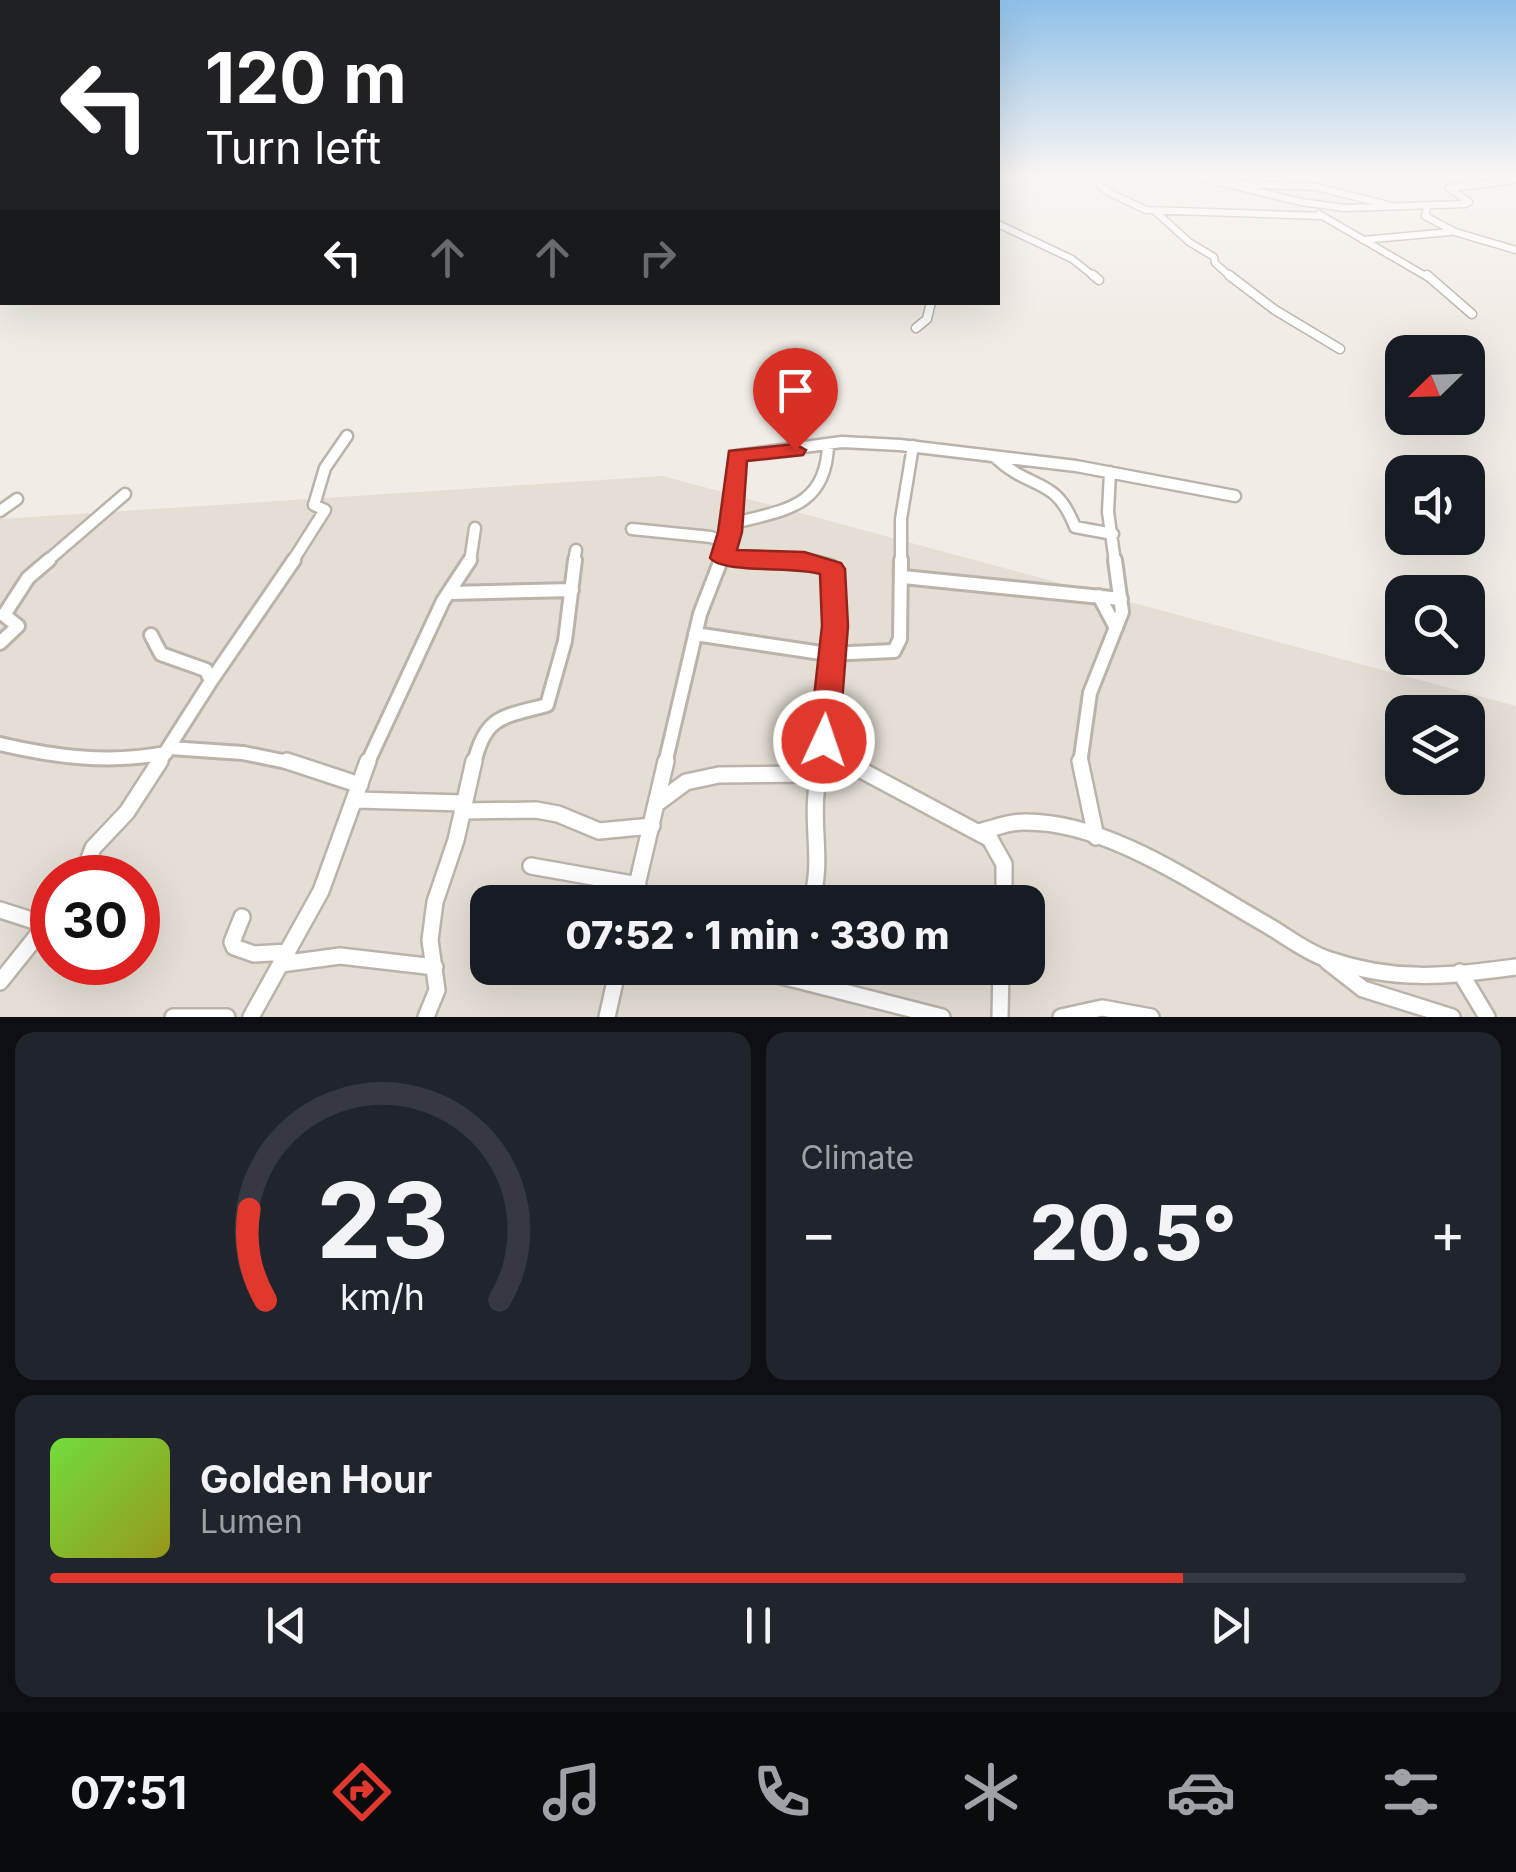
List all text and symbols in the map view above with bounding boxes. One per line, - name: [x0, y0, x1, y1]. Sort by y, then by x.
- text: 120 m: [205, 35, 407, 120]
- icon: left: [40, 40, 170, 170]
- text: Turn left: [205, 120, 381, 175]
- icon: left: [315, 230, 370, 285]
- icon: ahead: [420, 230, 475, 285]
- icon: ahead: [525, 230, 580, 285]
- icon: right: [630, 230, 685, 285]
- north arrow: [1385, 335, 1485, 435]
- map controls: [1385, 335, 1485, 795]
- pin: [753, 348, 838, 451]
- icon: arrive: [768, 363, 823, 418]
- button: sound: [1385, 455, 1485, 555]
- button: search: [1385, 575, 1485, 675]
- position arrow: [772, 689, 876, 793]
- button: layers: [1385, 695, 1485, 795]
- speed limit sign: 30: [30, 855, 160, 985]
- text: 07:52 · 1 min · 330 m: [565, 912, 950, 958]
- text: Climate: [801, 1138, 914, 1177]
- text: 23: [316, 1157, 449, 1283]
- text: 20.5°: [1030, 1187, 1237, 1278]
- text: −: [801, 1200, 837, 1266]
- text: +: [1430, 1200, 1466, 1266]
- text: km/h: [340, 1275, 425, 1319]
- text: Golden Hour: [200, 1456, 432, 1502]
- text: Lumen: [200, 1502, 303, 1541]
- icon: previous: [259, 1598, 314, 1653]
- icon: pause: [731, 1598, 786, 1653]
- icon: next: [1203, 1598, 1258, 1653]
- icon: directions: [327, 1757, 397, 1827]
- icon: music: [537, 1757, 607, 1827]
- icon: phone: [747, 1757, 817, 1827]
- icon: climate: [956, 1757, 1026, 1827]
- icon: car: [1166, 1757, 1236, 1827]
- icon: filters: [1376, 1757, 1446, 1827]
- text: 07:51: [70, 1765, 187, 1820]

